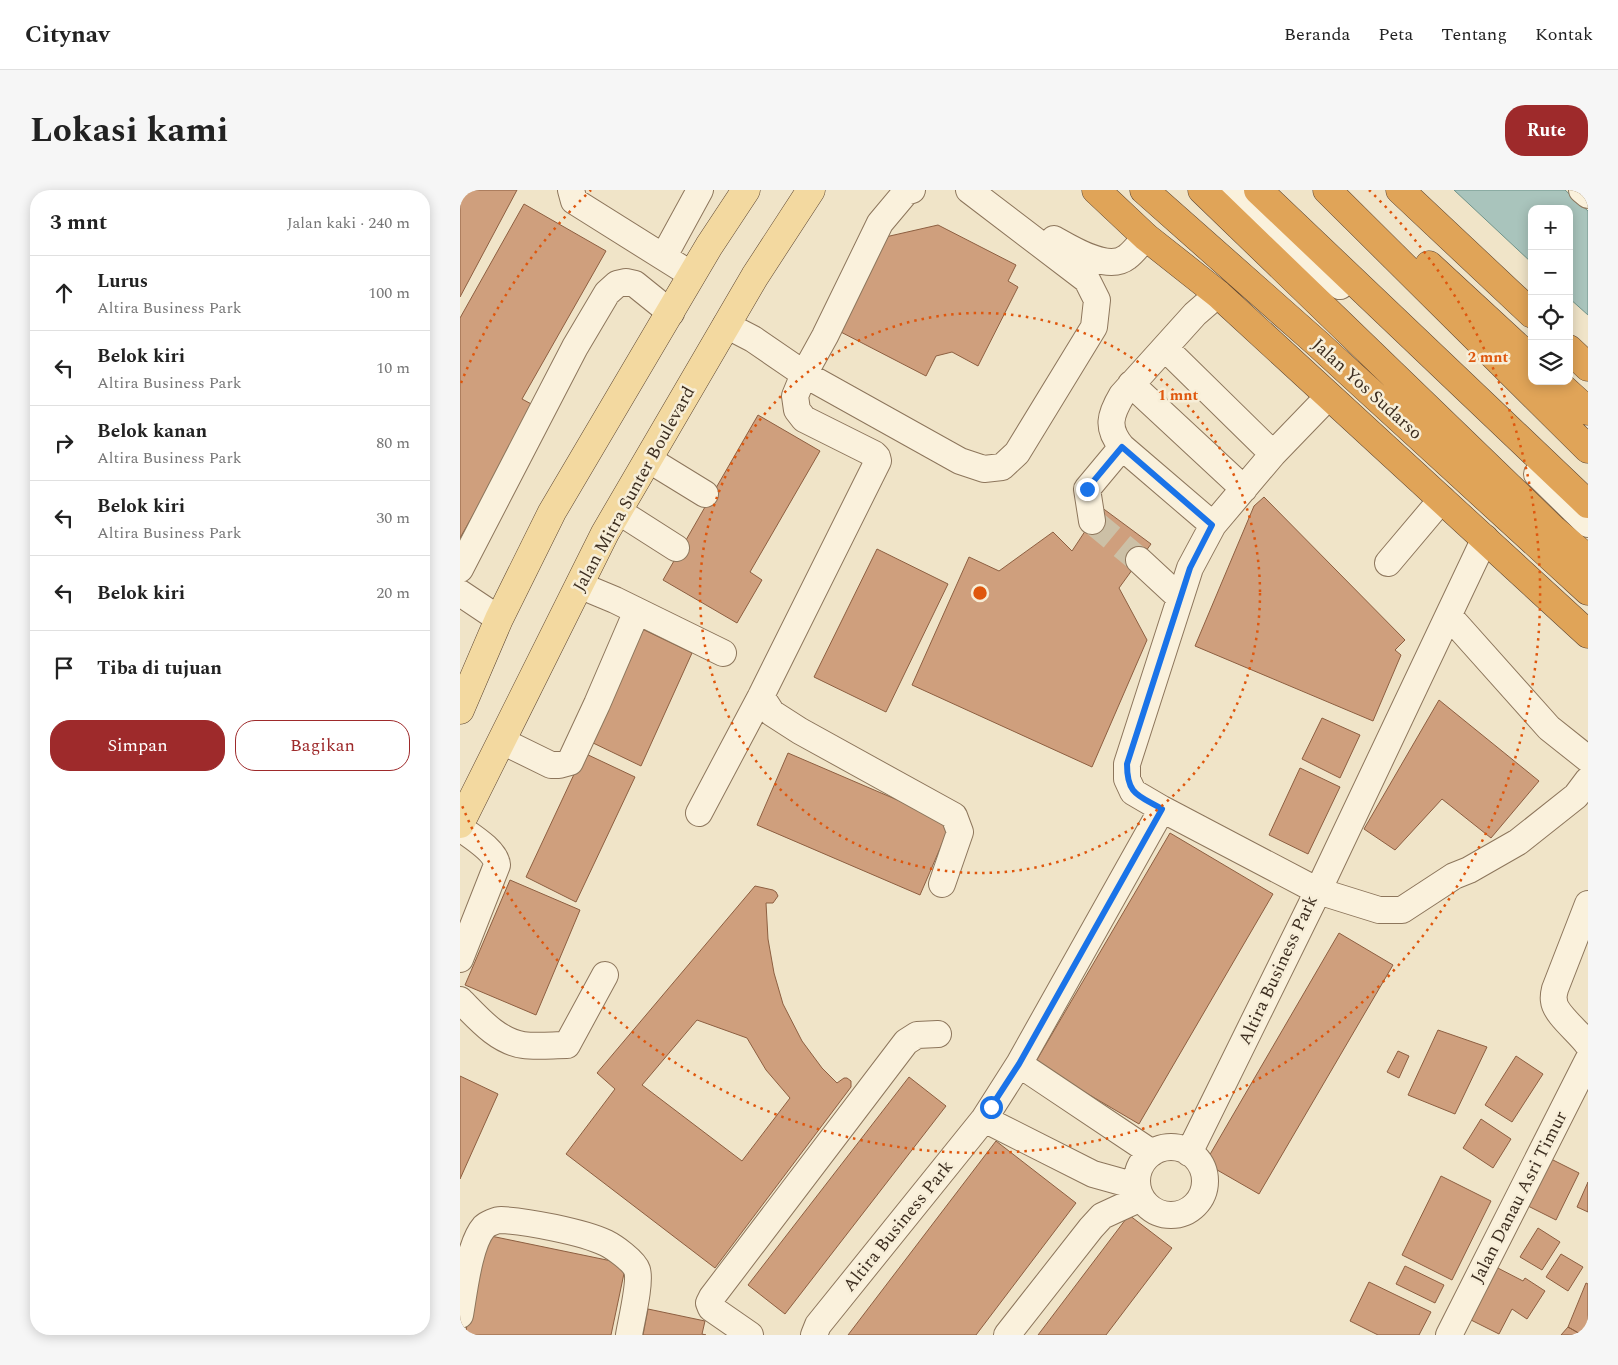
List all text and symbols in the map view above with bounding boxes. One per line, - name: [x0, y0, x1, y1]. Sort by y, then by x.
- text: Citynav: [25, 17, 110, 53]
- text: Beranda: [1284, 21, 1350, 48]
- text: Peta: [1378, 21, 1413, 48]
- text: Tentang: [1441, 21, 1507, 48]
- text: Kontak: [1535, 21, 1593, 48]
- text: Lokasi kami: [30, 104, 229, 157]
- button: Rute: [1505, 105, 1588, 156]
- map controls: [1528, 205, 1573, 385]
- button: +: [1528, 205, 1573, 250]
- text: 3 mnt: [50, 207, 107, 239]
- text: Jalan kaki · 240 m: [287, 211, 410, 235]
- button: −: [1528, 250, 1573, 295]
- text: Lurus: [97, 267, 148, 296]
- icon: ahead: [50, 279, 78, 307]
- text: 100 m: [368, 281, 410, 305]
- button: locate: [1528, 295, 1573, 340]
- text: Altira Business Park: [97, 296, 242, 320]
- street label: Jalan Yos Sudarso: [1306, 332, 1428, 446]
- button: layers: [1528, 340, 1573, 385]
- text: Belok kiri: [97, 342, 185, 371]
- text: 2 mnt: [1468, 346, 1509, 369]
- icon: left: [50, 354, 78, 382]
- text: 10 m: [376, 356, 410, 380]
- text: Altira Business Park: [97, 371, 242, 395]
- street label: Jalan Mitra Sunter Boulevard: [566, 381, 702, 597]
- text: 1 mnt: [1158, 384, 1199, 407]
- text: Belok kanan: [97, 417, 207, 446]
- icon: right: [50, 429, 78, 457]
- text: 80 m: [376, 431, 410, 455]
- text: Altira Business Park: [97, 446, 242, 470]
- route end: [1076, 478, 1099, 501]
- text: Belok kiri: [97, 492, 185, 521]
- icon: left: [50, 504, 78, 532]
- text: 30 m: [376, 506, 410, 530]
- text: Altira Business Park: [97, 521, 242, 545]
- icon: left: [50, 579, 78, 607]
- text: Belok kiri: [97, 579, 185, 608]
- text: 20 m: [376, 581, 410, 605]
- centre of rings: [971, 584, 989, 602]
- icon: arrive: [50, 654, 78, 682]
- text: Tiba di tujuan: [97, 654, 222, 683]
- button: Simpan: [50, 720, 225, 771]
- button: Bagikan: [235, 720, 410, 771]
- street label: Altira Business Park: [1231, 891, 1325, 1049]
- route start: [980, 1096, 1003, 1119]
- street label: Jalan Danau Asri Timur: [1464, 1106, 1574, 1288]
- street label: Altira Business Park: [836, 1154, 960, 1298]

